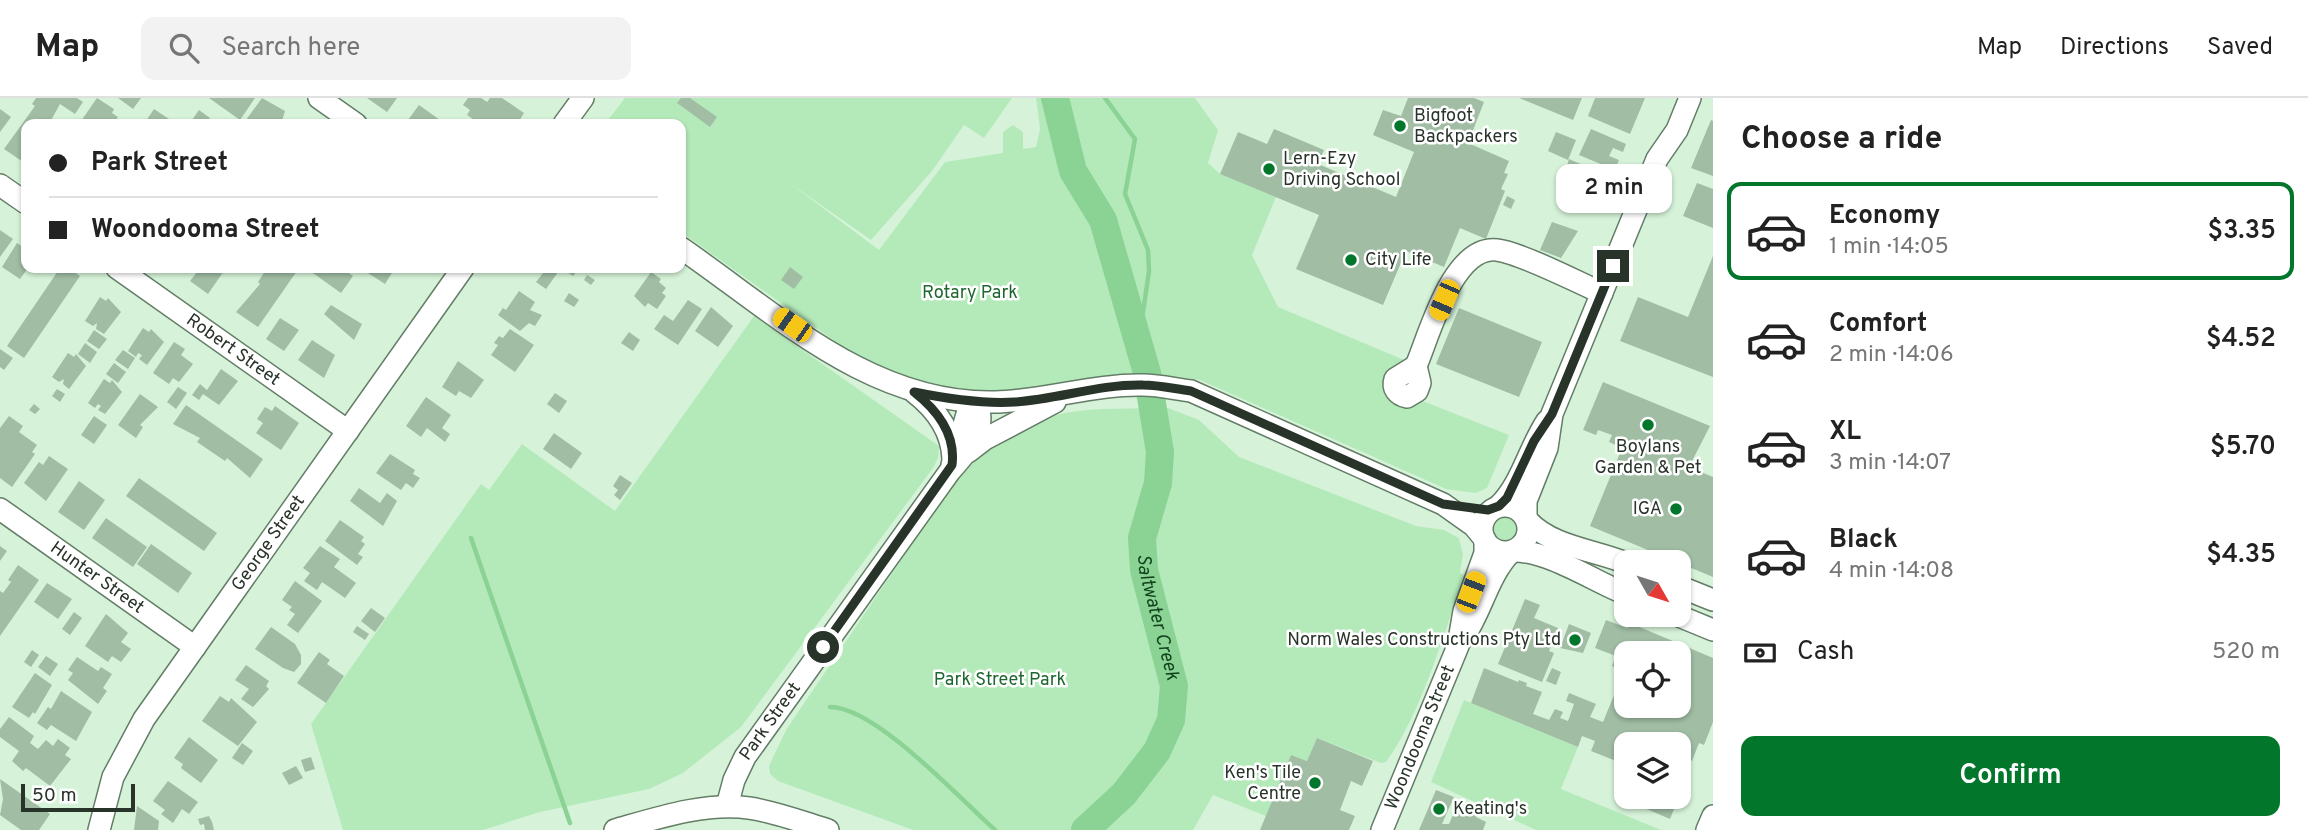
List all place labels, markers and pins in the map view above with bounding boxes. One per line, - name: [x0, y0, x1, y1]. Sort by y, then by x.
- place label: Bigfoot Backpackers: [1414, 105, 1518, 149]
- marker: Bigfoot Backpackers: [1392, 118, 1408, 134]
- place label: Lern-Ezy Driving School: [1283, 148, 1400, 192]
- marker: Lern-Ezy Driving School: [1261, 161, 1277, 177]
- place label: City Life: [1365, 249, 1431, 272]
- marker: City Life: [1343, 252, 1359, 268]
- marker: Boylans Garden & Pet: [1640, 417, 1656, 433]
- place label: Boylans Garden & Pet: [1594, 436, 1702, 480]
- place label: IGA: [1633, 498, 1662, 521]
- marker: IGA: [1668, 501, 1684, 517]
- place label: Norm Wales Constructions Pty Ltd: [1287, 629, 1561, 652]
- marker: Norm Wales Constructions Pty Ltd: [1567, 632, 1583, 648]
- place label: Ken's Tile Centre: [1224, 762, 1301, 806]
- marker: Ken's Tile Centre: [1307, 775, 1323, 791]
- place label: Keating's: [1453, 798, 1527, 821]
- marker: Keating's: [1431, 801, 1447, 817]

